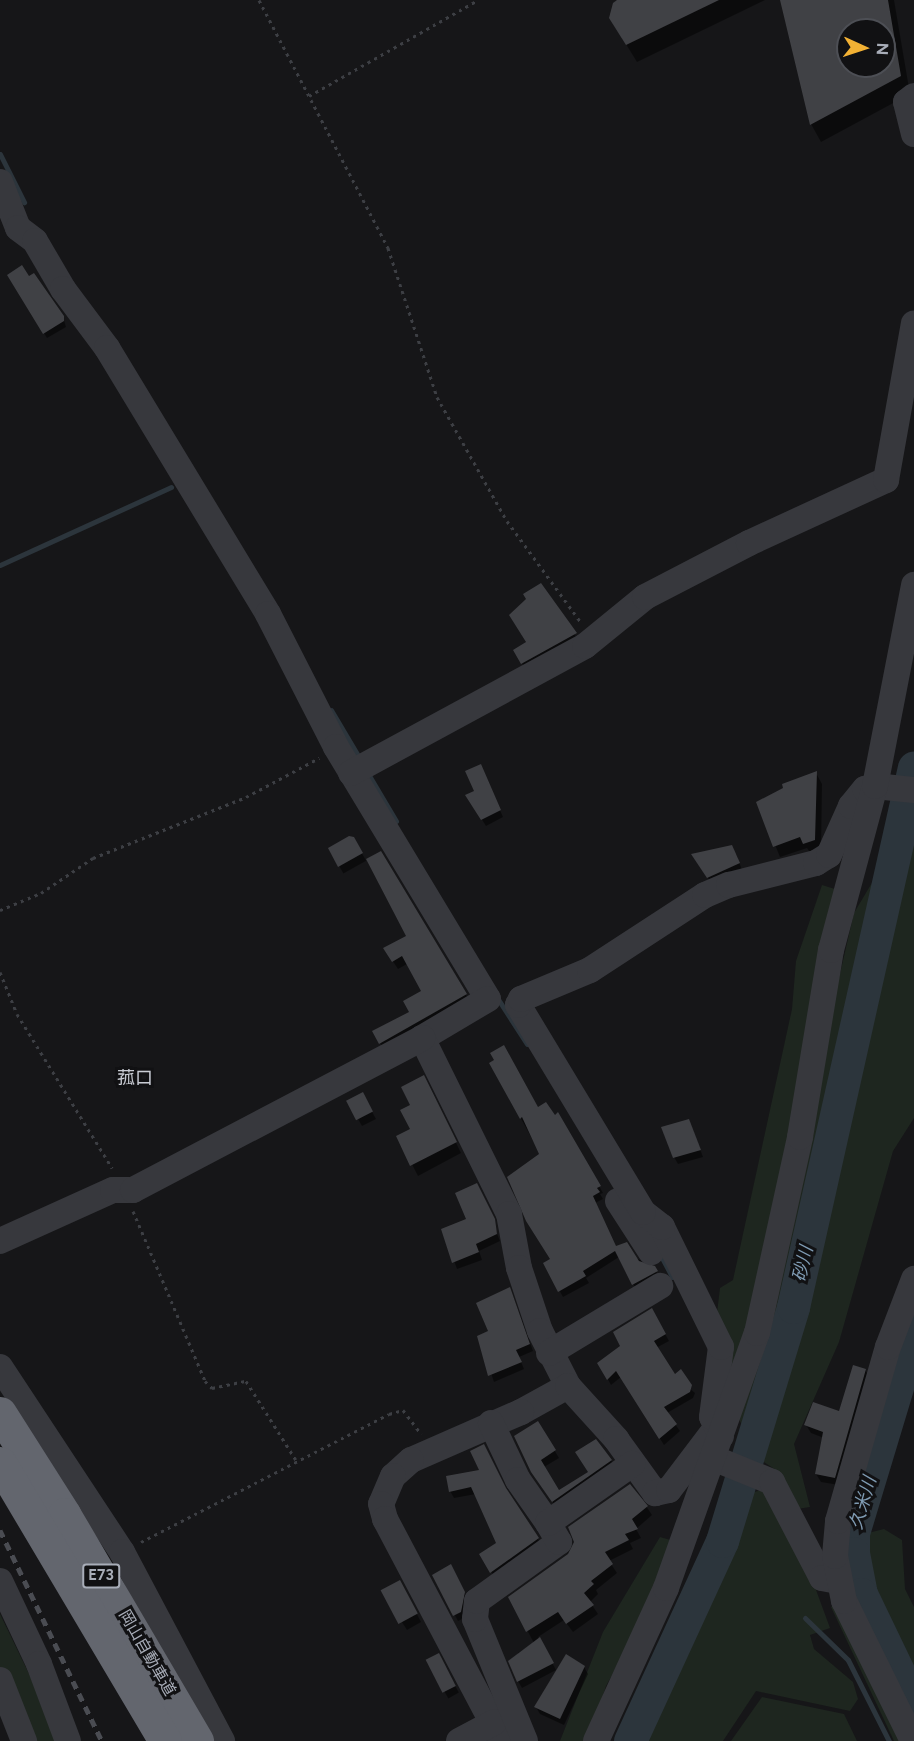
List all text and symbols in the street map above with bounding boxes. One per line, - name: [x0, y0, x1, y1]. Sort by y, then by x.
- north arrow: [836, 18, 896, 78]
- text: N: [873, 42, 892, 56]
- district label: 菰口: [117, 1067, 153, 1089]
- water label: 砂川: [788, 1244, 818, 1284]
- water label: 久米川: [845, 1474, 881, 1532]
- road number: E73: [82, 1564, 120, 1588]
- street label: 岡山自動車道: [115, 1607, 179, 1699]

